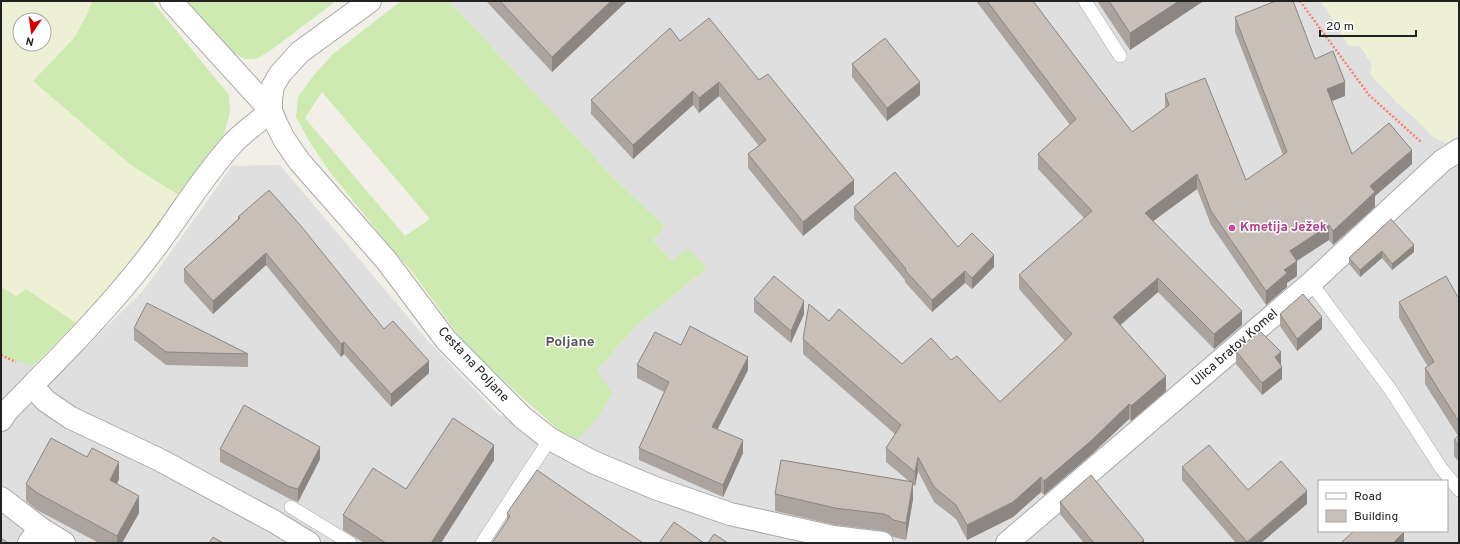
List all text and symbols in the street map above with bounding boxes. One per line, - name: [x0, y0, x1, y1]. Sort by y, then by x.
- north arrow: [12, 12, 52, 52]
- scale bar: [1320, 12, 1416, 38]
- text: 20 m: [1326, 19, 1354, 35]
- text: N: [25, 33, 35, 48]
- place label: Kmetija Ježek: [1240, 220, 1327, 236]
- marker: Kmetija Ježek: [1227, 223, 1237, 233]
- street label: Ulica bratov Komel: [1188, 306, 1282, 390]
- street label: Cesta na Poljane: [434, 324, 512, 406]
- district label: Poljane: [545, 334, 595, 351]
- legend: [1318, 480, 1448, 532]
- text: Road: [1354, 489, 1382, 505]
- text: Building: [1354, 509, 1398, 525]

